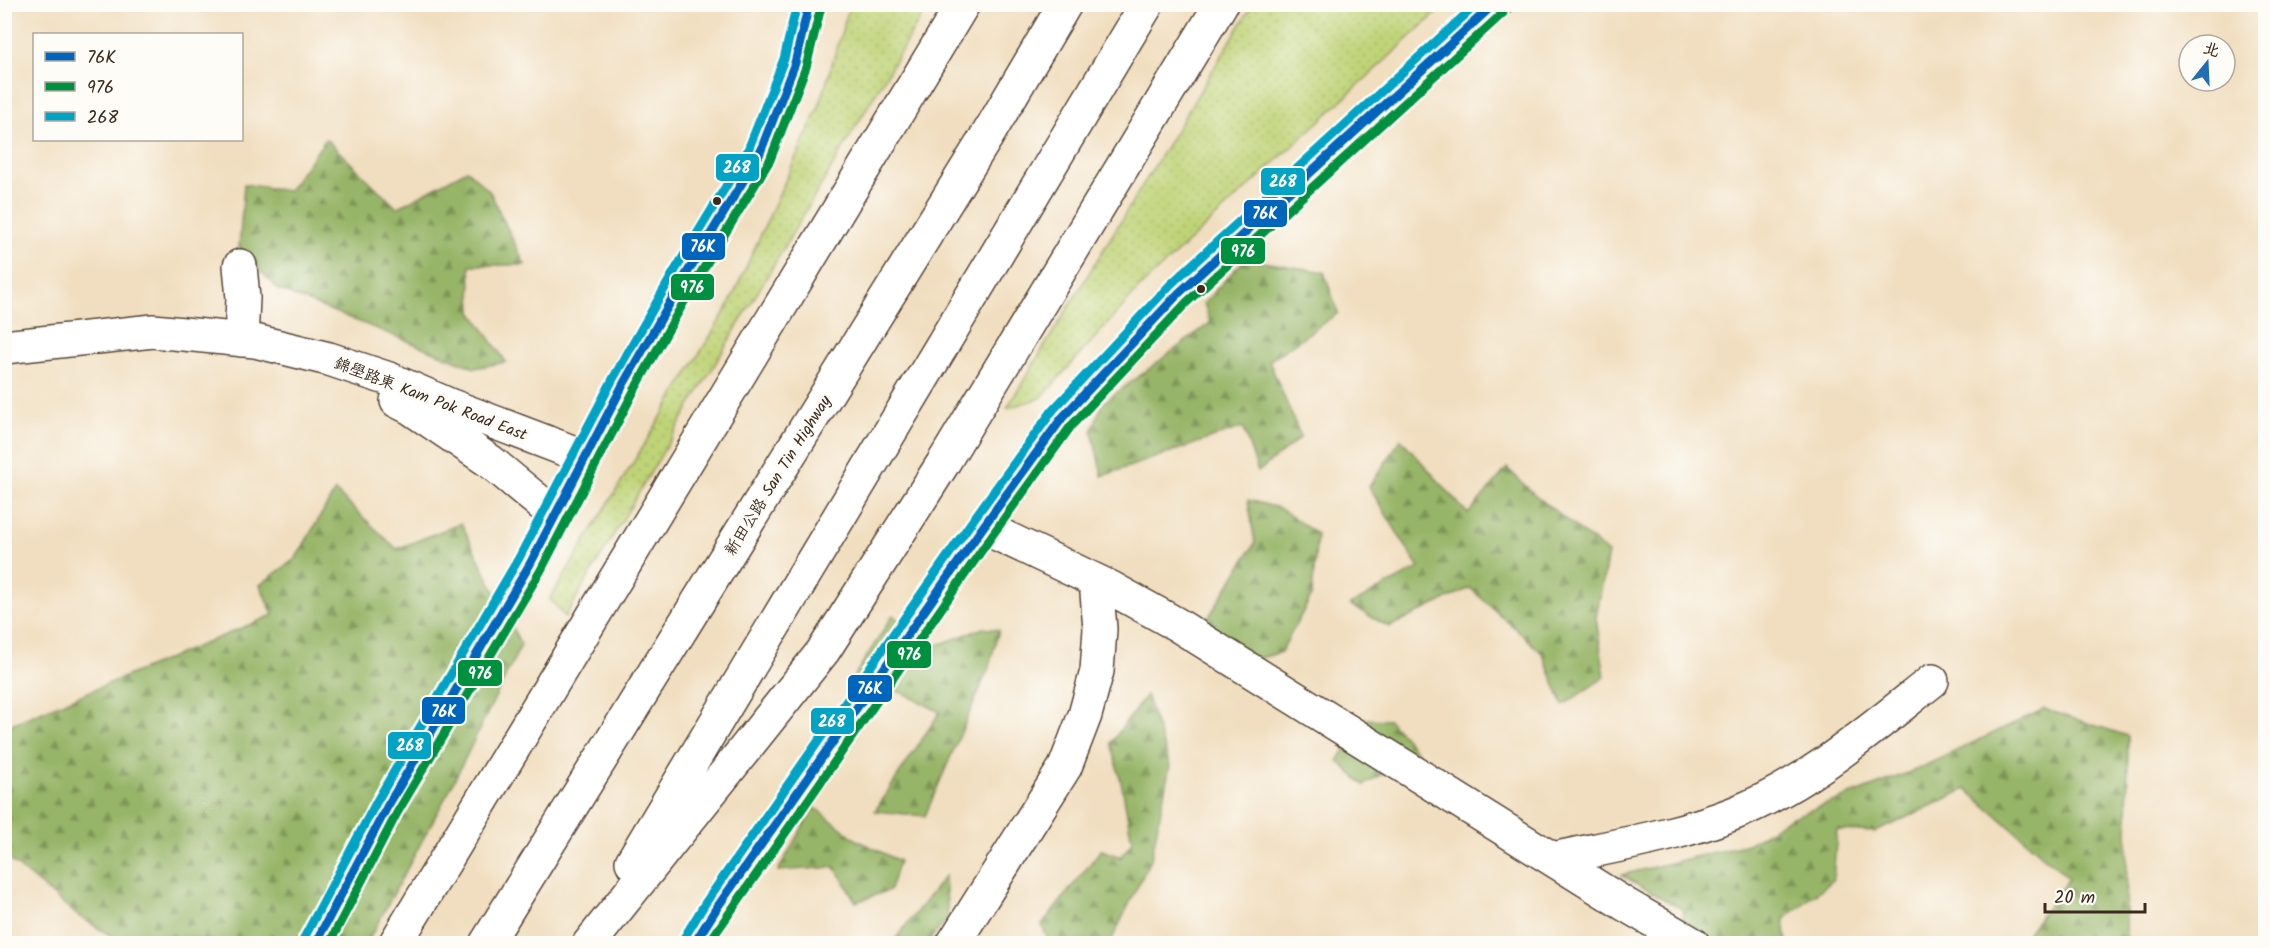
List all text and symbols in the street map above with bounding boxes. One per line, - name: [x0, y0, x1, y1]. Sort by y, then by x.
- legend: [33, 33, 243, 141]
- north arrow: [2177, 33, 2237, 93]
- text: 北: [2200, 36, 2223, 65]
- text: 76K: [87, 44, 116, 73]
- text: 976: [87, 74, 114, 103]
- text: 268: [87, 104, 118, 133]
- line badge: 268: [715, 153, 760, 182]
- text: 268: [723, 156, 751, 181]
- line badge: 268: [1260, 167, 1306, 196]
- text: 268: [1269, 170, 1297, 195]
- unlabelled marker: [711, 195, 723, 207]
- line badge: 76K: [1243, 199, 1288, 228]
- text: 76K: [1252, 202, 1278, 227]
- line badge: 76K: [681, 232, 726, 261]
- text: 76K: [690, 235, 716, 260]
- line badge: 976: [1220, 237, 1266, 265]
- text: 976: [1231, 240, 1255, 265]
- line badge: 976: [670, 273, 715, 301]
- text: 976: [680, 276, 704, 301]
- unlabelled marker: [1195, 283, 1207, 295]
- street label: 錦壆路東 Kam Pok Road East: [330, 351, 531, 448]
- street label: 新田公路 San Tin Highway: [719, 390, 838, 561]
- line badge: 976: [886, 640, 932, 669]
- text: 976: [897, 643, 921, 668]
- line badge: 976: [457, 659, 503, 687]
- text: 976: [468, 662, 492, 687]
- line badge: 76K: [847, 674, 893, 703]
- text: 76K: [857, 677, 883, 702]
- line badge: 76K: [421, 696, 466, 725]
- text: 76K: [431, 700, 457, 725]
- line badge: 268: [810, 707, 855, 735]
- text: 268: [818, 710, 846, 735]
- line badge: 268: [387, 731, 432, 760]
- text: 268: [396, 734, 424, 759]
- scale bar: [2045, 876, 2146, 914]
- text: 20 m: [2054, 884, 2095, 913]

